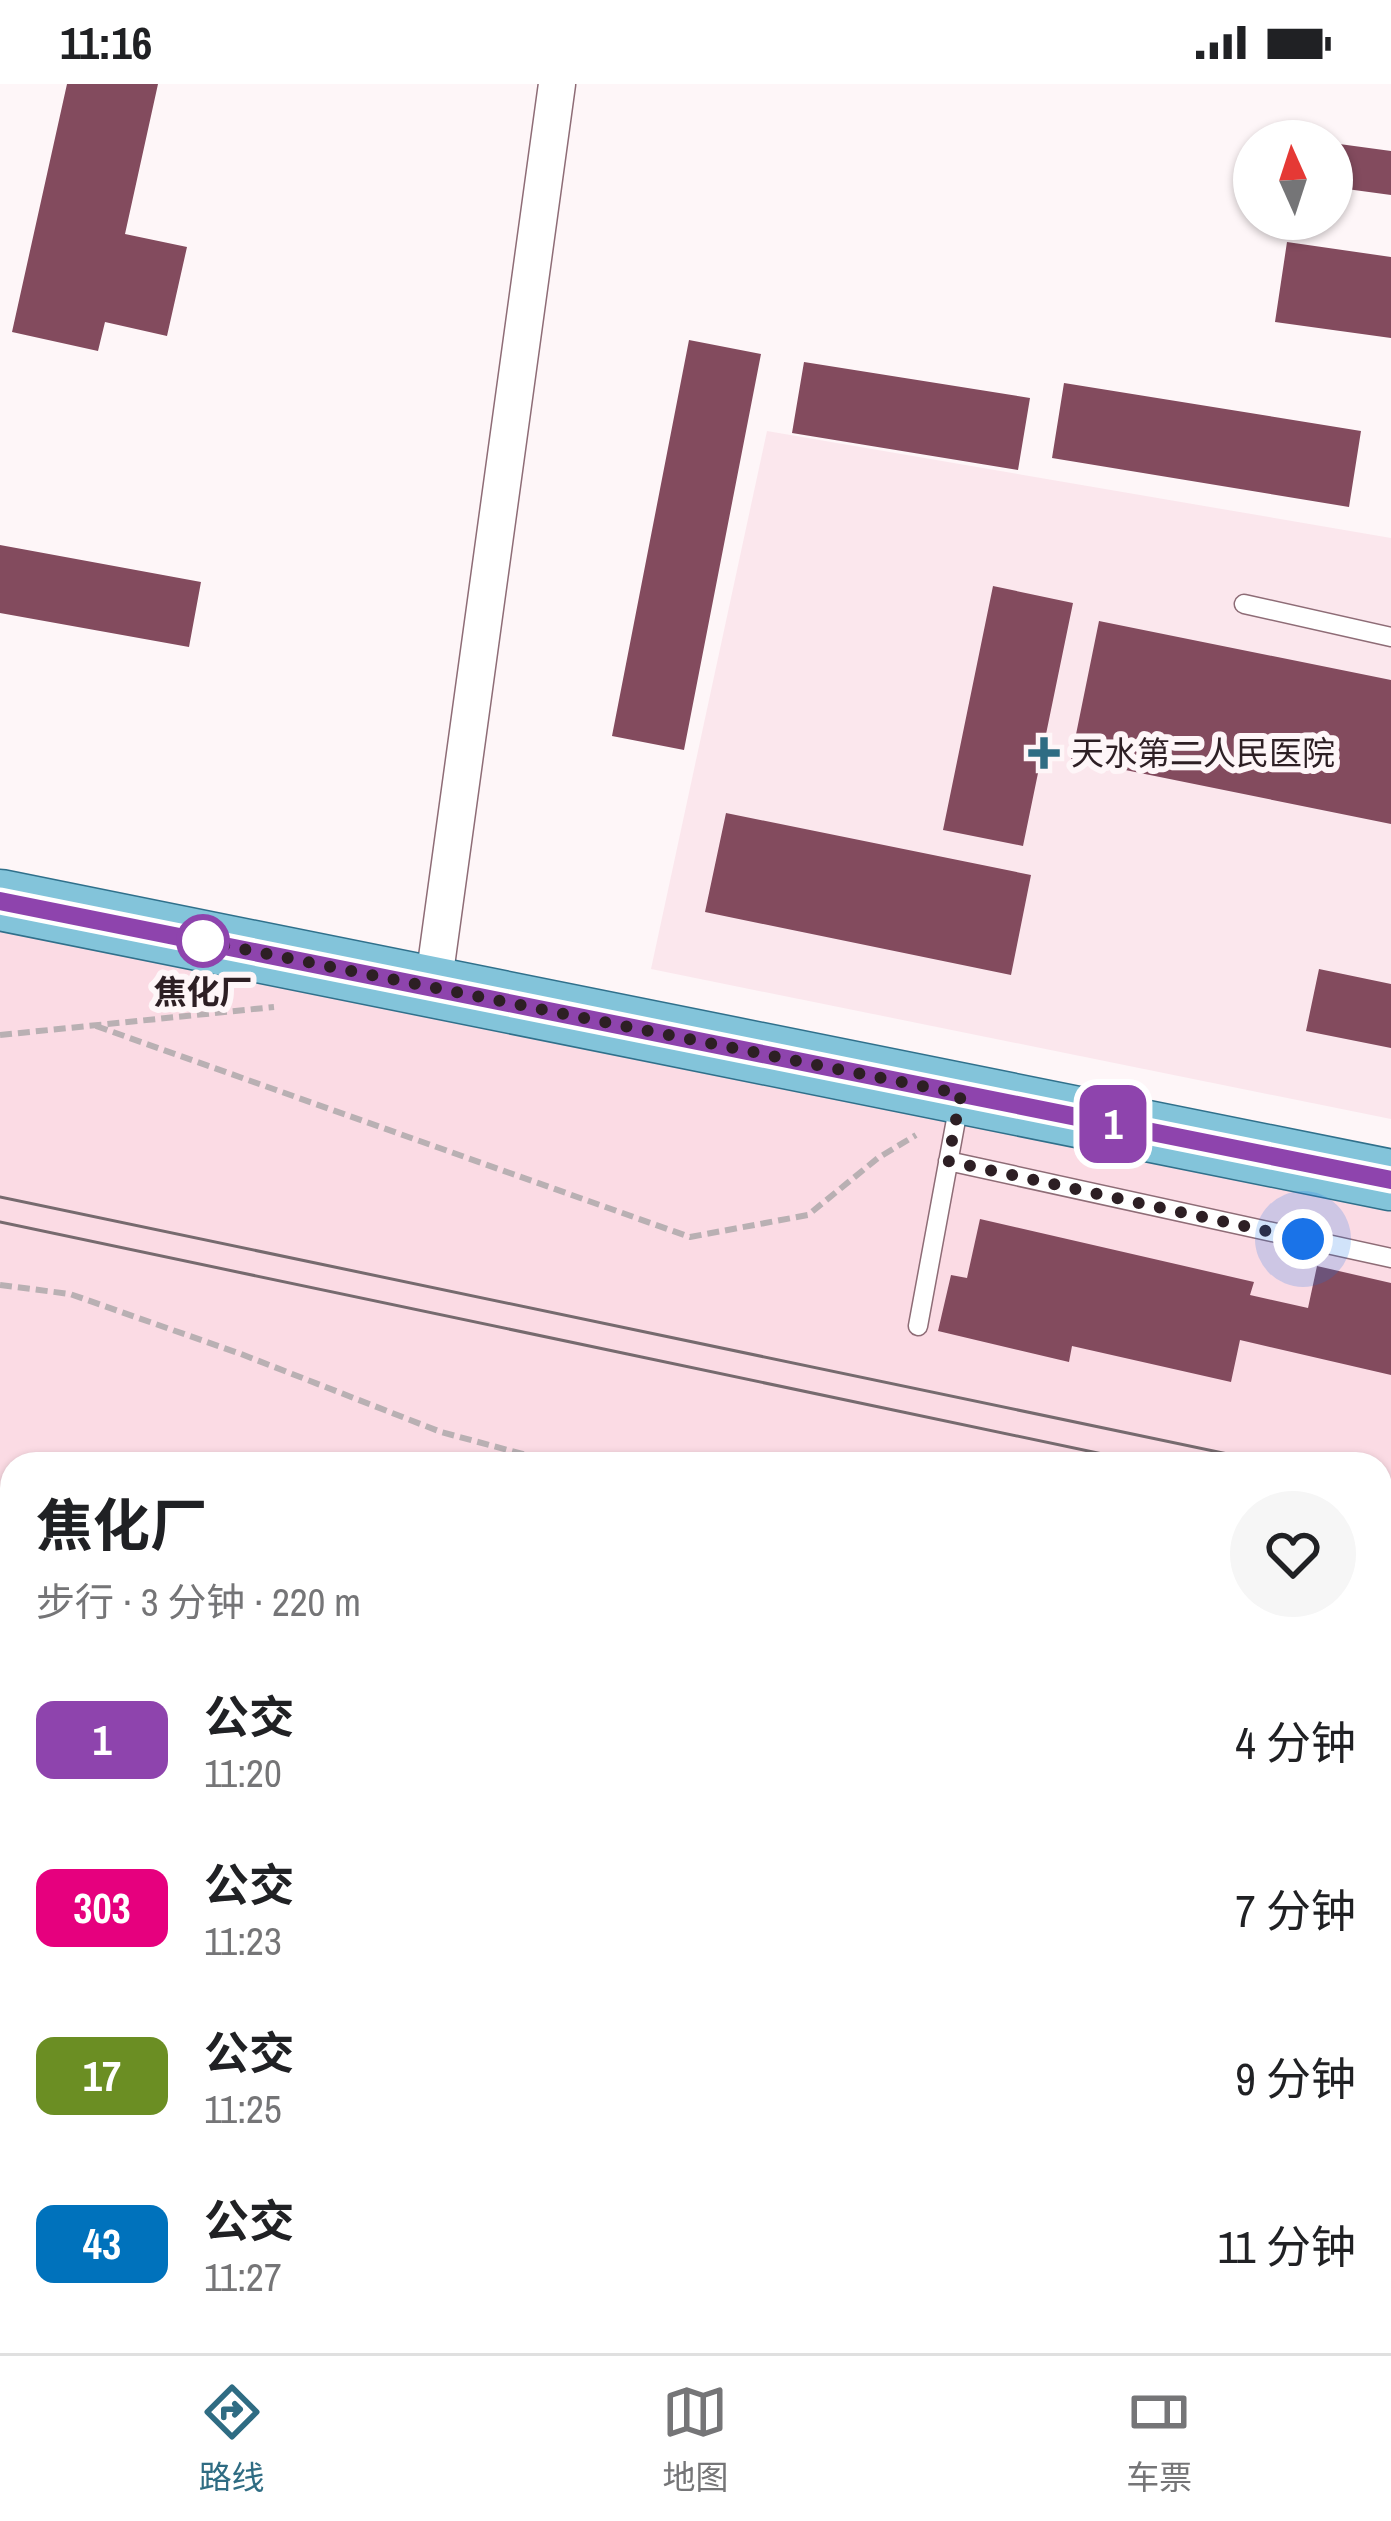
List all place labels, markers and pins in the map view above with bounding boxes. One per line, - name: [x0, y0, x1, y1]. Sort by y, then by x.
- place label: 天水第二人民医院: [1071, 731, 1335, 775]
- marker: 天水第二人民医院: [1028, 737, 1060, 769]
- marker: 焦化厂: [178, 916, 228, 966]
- place label: 焦化厂: [154, 970, 253, 1014]

